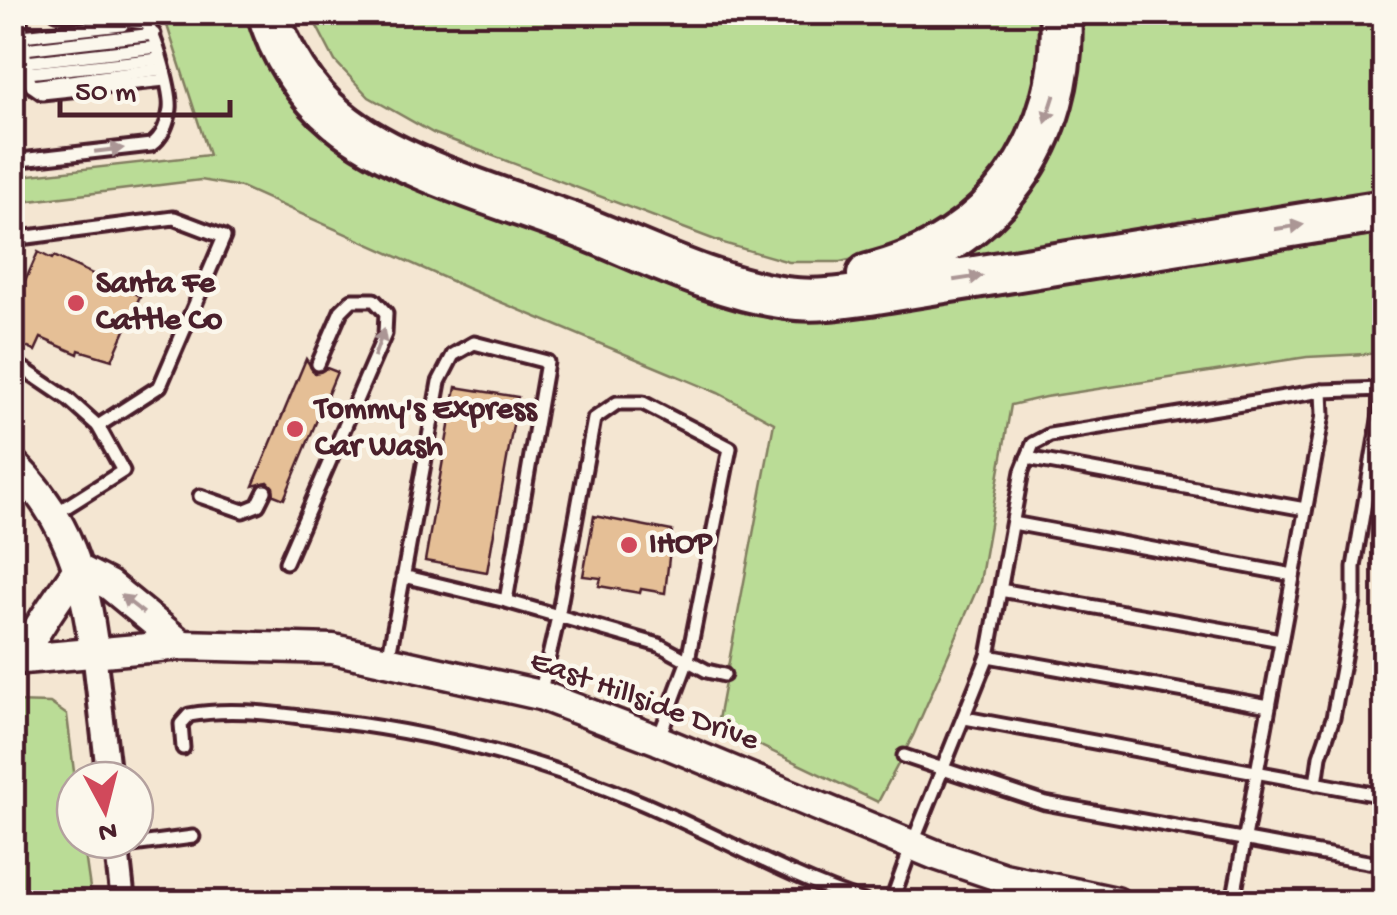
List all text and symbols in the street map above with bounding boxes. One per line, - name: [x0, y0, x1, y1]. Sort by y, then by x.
- scale bar: [60, 55, 230, 117]
- text: 50 m: [75, 77, 136, 112]
- one-way arrow: [1042, 94, 1057, 124]
- one-way arrow: [94, 142, 126, 158]
- one-way arrow: [1274, 219, 1306, 234]
- place label: Santa Fe Cattle Co: [96, 266, 223, 341]
- one-way arrow: [953, 270, 985, 286]
- marker: Santa Fe Cattle Co: [65, 292, 87, 314]
- one-way arrow: [373, 328, 388, 358]
- place label: Tommy's Express Car Wash: [312, 392, 539, 467]
- marker: Tommy's Express Car Wash: [284, 418, 306, 440]
- place label: IHOP: [649, 526, 713, 564]
- marker: IHOP: [618, 534, 640, 556]
- one-way arrow: [119, 594, 145, 615]
- street label: East Hillside Drive: [524, 643, 764, 761]
- north arrow: [55, 760, 155, 860]
- text: N: [96, 813, 119, 848]

